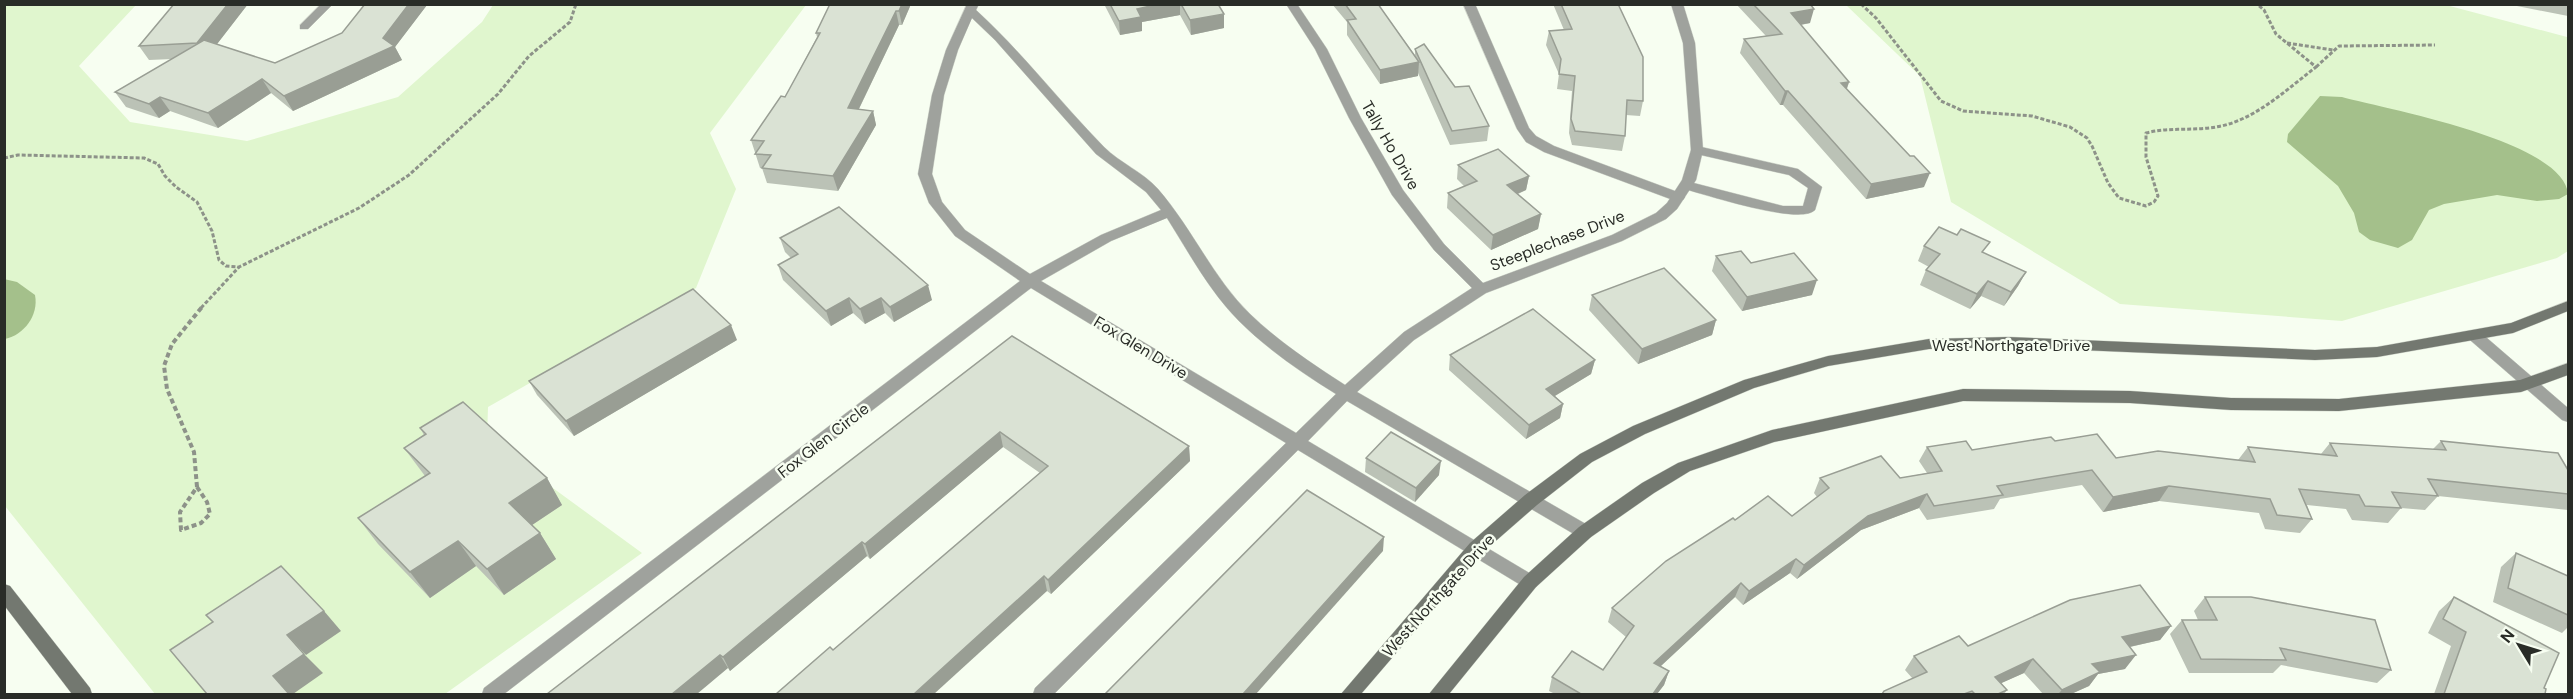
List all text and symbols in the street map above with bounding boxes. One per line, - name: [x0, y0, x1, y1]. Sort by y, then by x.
- street label: Tally Ho Drive: [1357, 97, 1424, 194]
- street label: Steeplechase Drive: [1487, 205, 1627, 276]
- street label: Fox Glen Drive: [1090, 311, 1191, 384]
- street label: West Northgate Drive: [1932, 335, 2090, 356]
- street label: Fox Glen Circle: [773, 398, 873, 483]
- street label: West Northgate Drive: [1378, 529, 1499, 661]
- north arrow: [2489, 615, 2549, 675]
- text: N: [2496, 625, 2519, 647]

